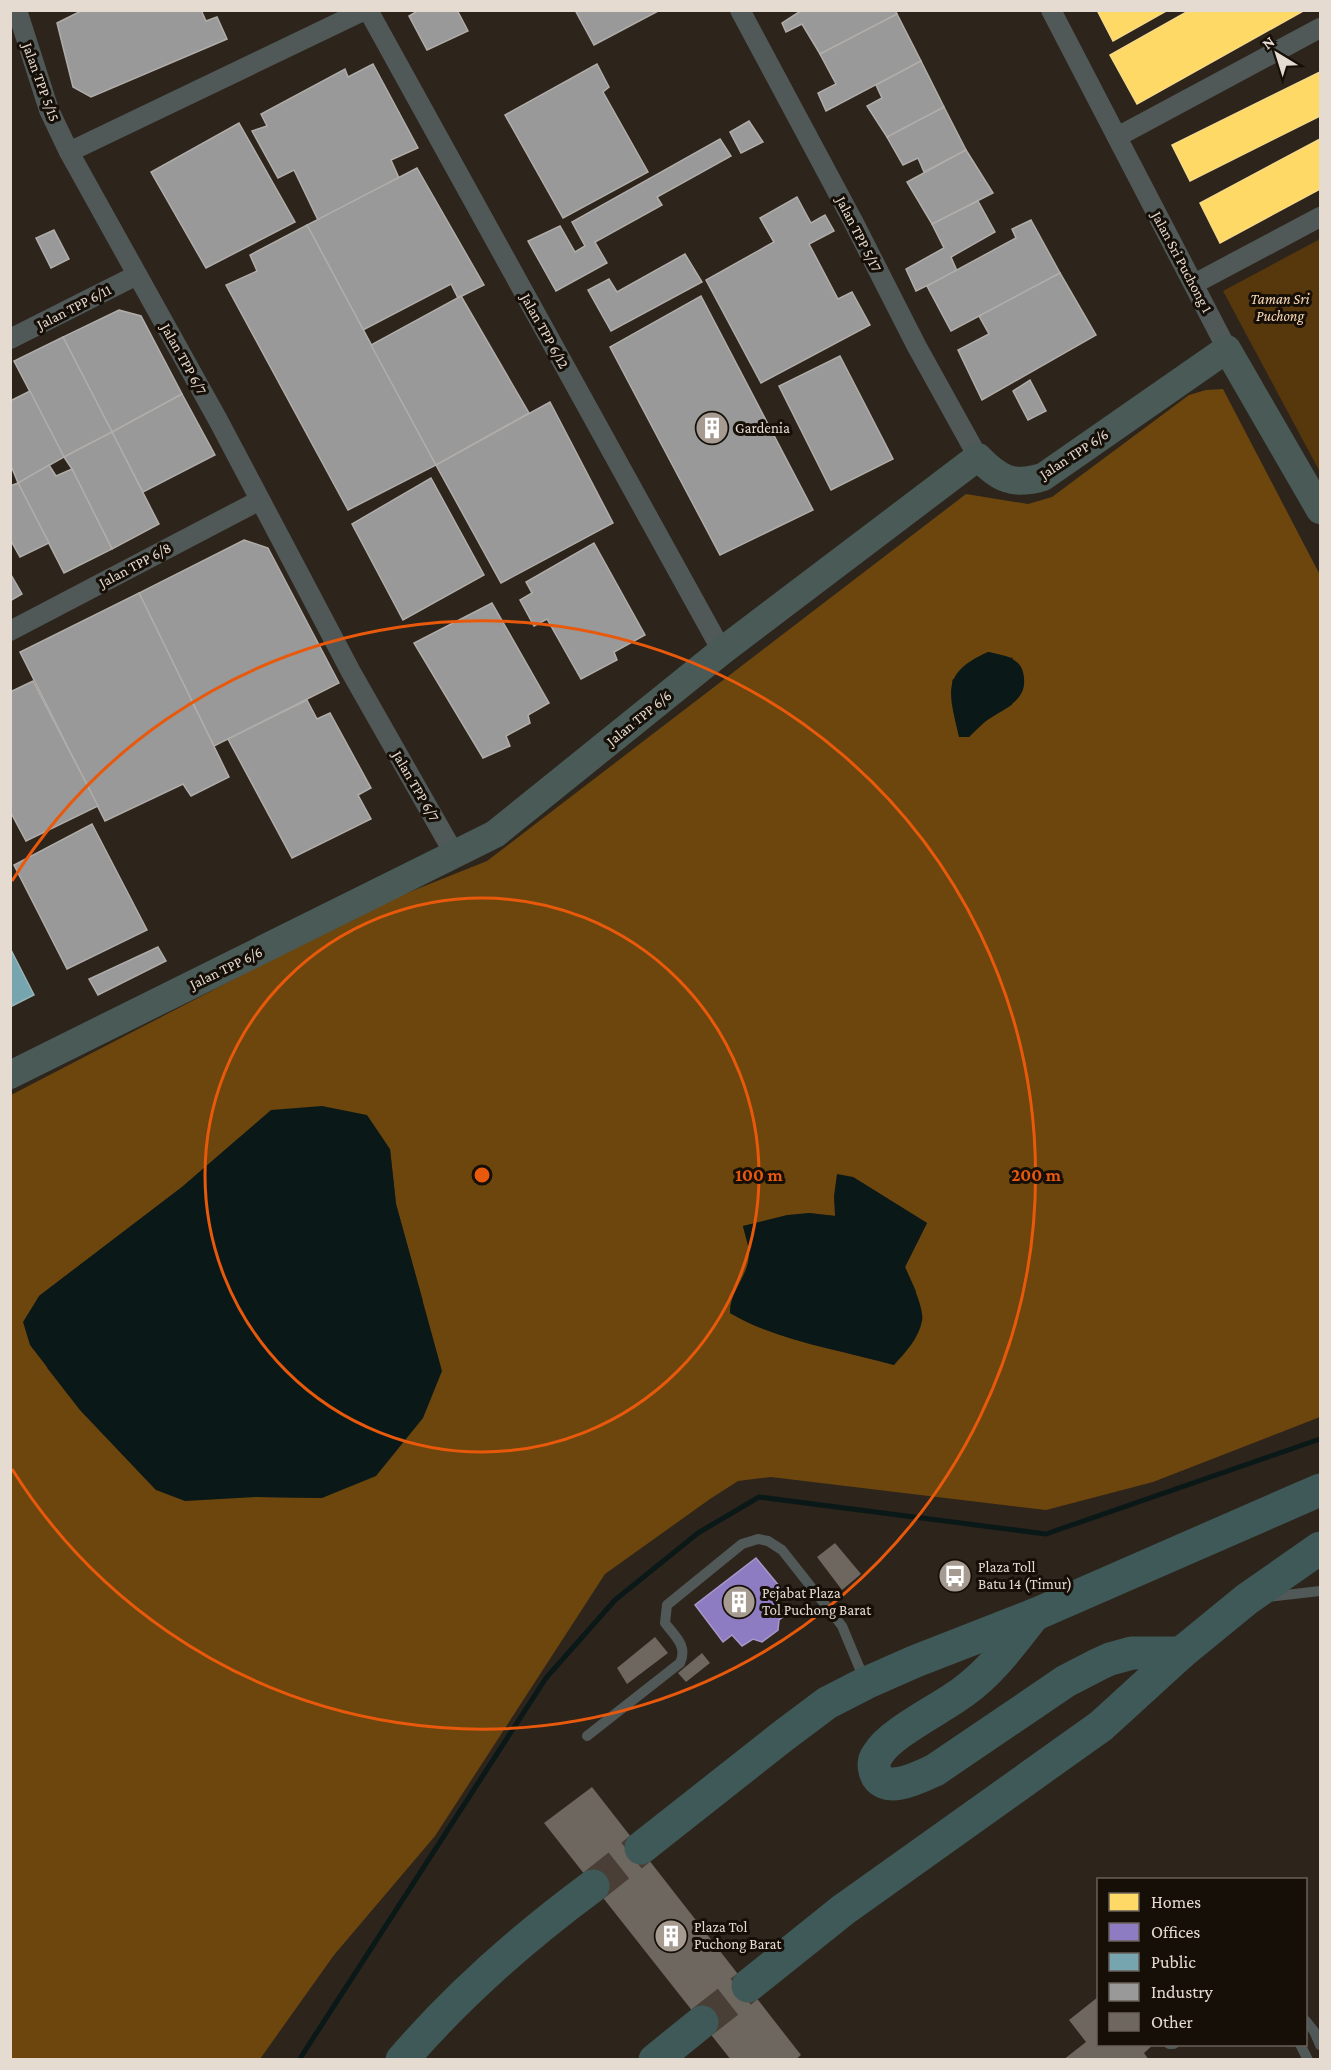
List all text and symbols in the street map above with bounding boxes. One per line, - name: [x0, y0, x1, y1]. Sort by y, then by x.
- north arrow: [1247, 24, 1307, 84]
- text: N: [1259, 32, 1278, 53]
- street label: Jalan TPP 5/15: [18, 39, 63, 124]
- street label: Jalan TPP 5/17: [831, 192, 885, 275]
- street label: Jalan Sri Puchong 1: [1147, 207, 1215, 316]
- street label: Jalan TPP 6/11: [32, 281, 114, 334]
- street label: Jalan TPP 6/12: [516, 289, 572, 372]
- park label: Taman Sri Puchong: [1250, 291, 1311, 325]
- street label: Jalan TPP 6/7: [156, 319, 210, 398]
- building icon: Gardenia: [694, 410, 730, 446]
- place label: Gardenia: [735, 420, 790, 436]
- street label: Jalan TPP 6/6: [1035, 426, 1112, 484]
- street label: Jalan TPP 6/8: [94, 539, 174, 593]
- street label: Jalan TPP 6/6: [602, 687, 675, 751]
- street label: Jalan TPP 6/7: [388, 746, 443, 825]
- street label: Jalan TPP 6/6: [185, 944, 265, 994]
- centre of rings: [472, 1165, 492, 1185]
- text: 100 m: [735, 1165, 783, 1185]
- text: 200 m: [1011, 1165, 1062, 1185]
- bus stop icon: Plaza Toll Batu 14 (Timur): [937, 1558, 973, 1594]
- place label: Plaza Toll Batu 14 (Timur): [978, 1559, 1072, 1593]
- building icon: Pejabat Plaza Tol Puchong Barat: [721, 1584, 757, 1620]
- place label: Pejabat Plaza Tol Puchong Barat: [762, 1585, 872, 1619]
- legend: [1097, 1878, 1307, 2046]
- text: Homes: [1151, 1892, 1201, 1912]
- building icon: Plaza Tol Puchong Barat: [653, 1918, 689, 1954]
- place label: Plaza Tol Puchong Barat: [694, 1919, 782, 1953]
- text: Offices: [1151, 1922, 1200, 1942]
- text: Public: [1151, 1952, 1196, 1972]
- text: Industry: [1151, 1982, 1214, 2002]
- text: Other: [1151, 2012, 1194, 2032]

